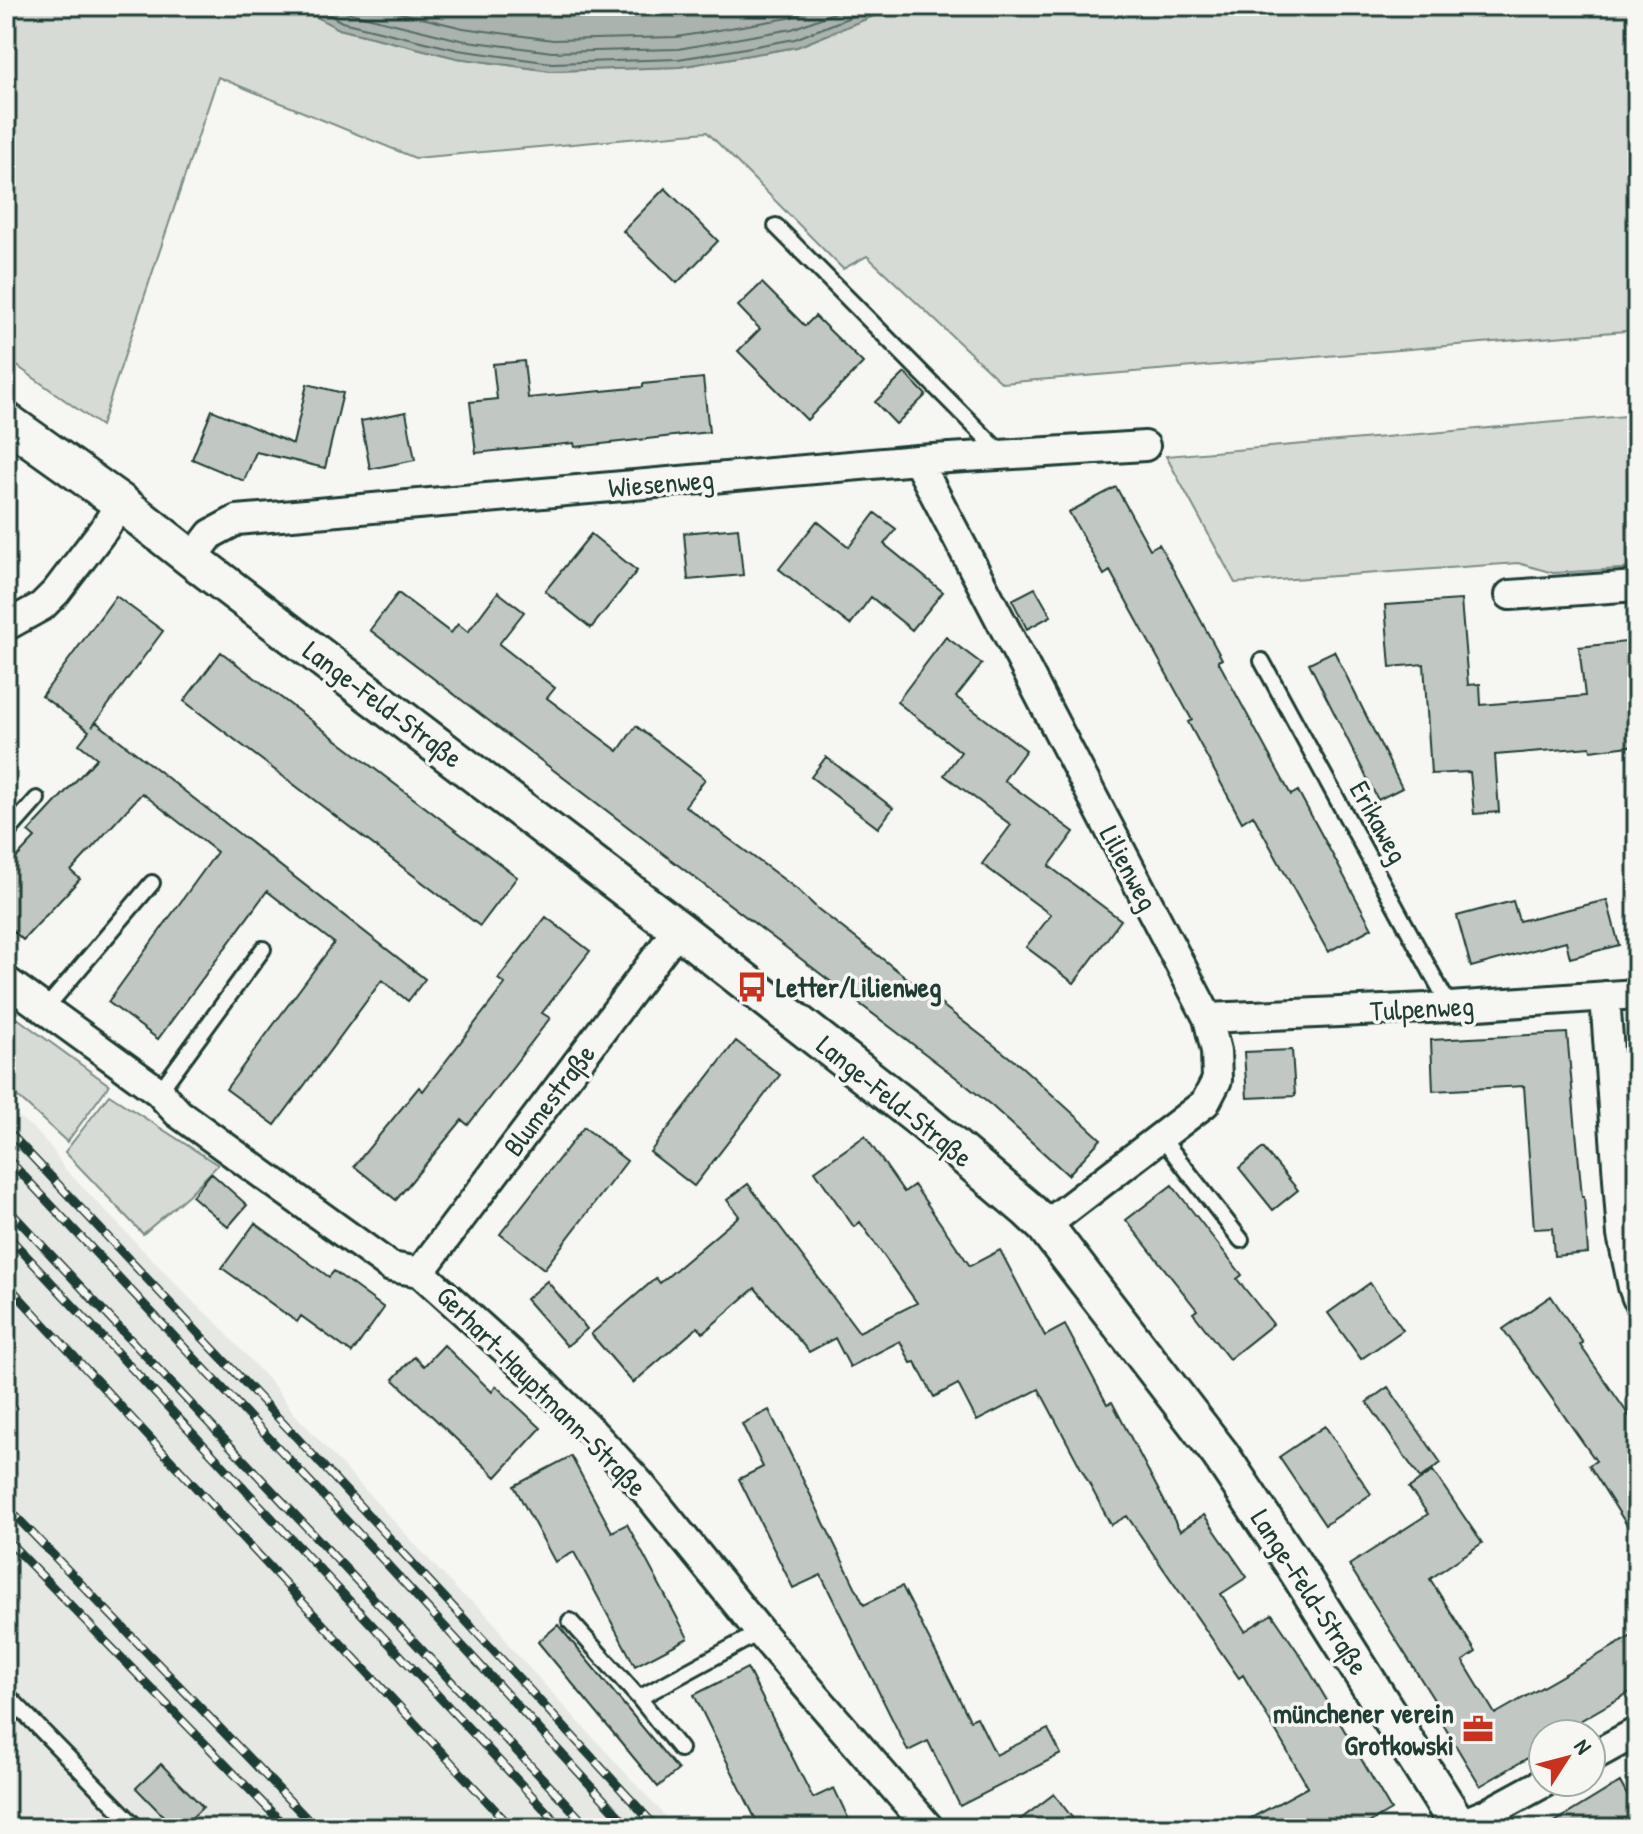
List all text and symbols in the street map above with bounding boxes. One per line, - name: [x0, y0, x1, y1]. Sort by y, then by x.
- street label: Wiesenweg: [607, 459, 715, 507]
- street label: Lange-Feld-Straße: [295, 632, 471, 776]
- street label: Erikaweg: [1341, 774, 1417, 870]
- street label: Lilienweg: [1091, 819, 1167, 917]
- place label: Letter/Lilienweg: [776, 968, 941, 1007]
- bus stop icon: Letter/Lilienweg: [735, 970, 769, 1004]
- street label: Tulpenweg: [1369, 986, 1475, 1030]
- street label: Lange-Feld-Straße: [809, 1026, 981, 1176]
- street label: Blumestraße: [494, 1036, 604, 1164]
- street label: Gerhart-Hauptmann-Straße: [428, 1277, 656, 1505]
- street label: Lange-Feld-Straße: [1242, 1502, 1378, 1682]
- place label: münchener verein Grotkowski: [1273, 1694, 1454, 1764]
- office icon: münchener verein Grotkowski: [1461, 1712, 1495, 1746]
- north arrow: [1527, 1718, 1607, 1798]
- text: N: [1568, 1733, 1599, 1760]

